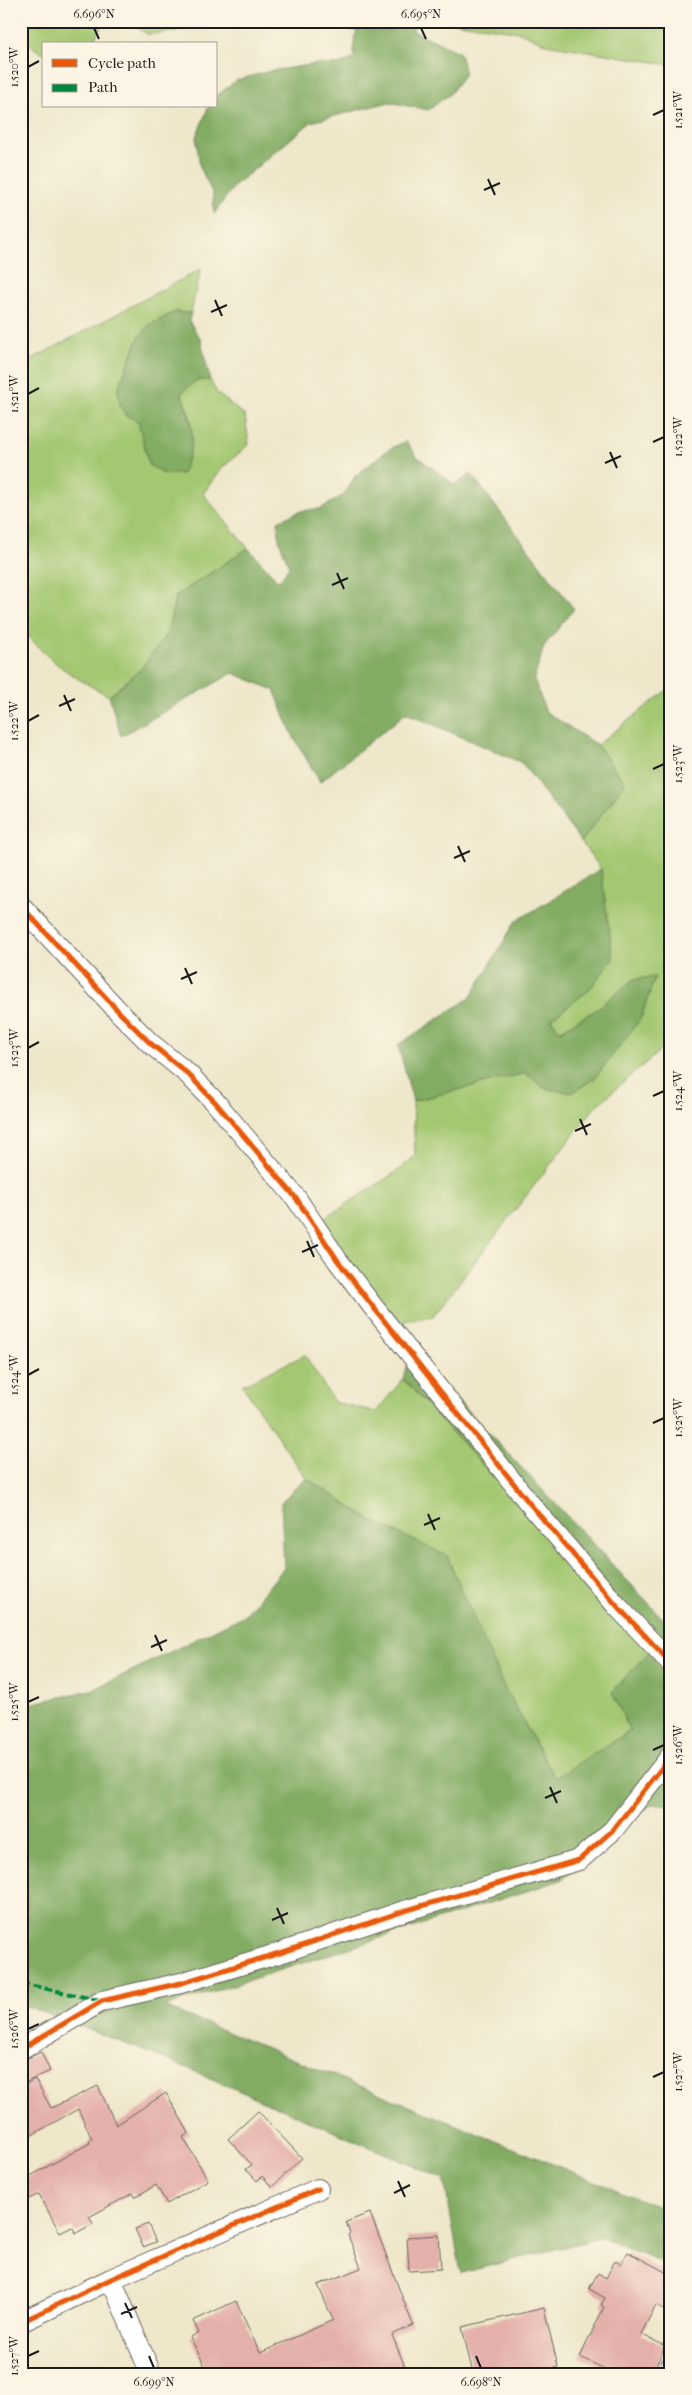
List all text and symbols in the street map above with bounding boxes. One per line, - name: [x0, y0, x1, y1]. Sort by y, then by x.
- text: 6.696°N: [73, 7, 115, 21]
- text: 6.695°N: [401, 7, 441, 21]
- legend: [42, 42, 218, 108]
- text: 1.520°W: [7, 46, 21, 87]
- text: Cycle path: [88, 54, 156, 72]
- text: Path: [88, 78, 118, 96]
- text: 1.521°W: [671, 90, 685, 129]
- text: 1.521°W: [7, 374, 21, 413]
- text: 1.522°W: [671, 416, 685, 457]
- text: 1.522°W: [7, 700, 21, 741]
- text: 1.523°W: [671, 744, 685, 783]
- text: 1.523°W: [7, 1028, 21, 1067]
- text: 1.524°W: [671, 1069, 685, 1111]
- text: 1.524°W: [7, 1353, 21, 1395]
- text: 1.525°W: [671, 1397, 685, 1437]
- text: 1.525°W: [7, 1681, 21, 1721]
- text: 1.526°W: [671, 1724, 685, 1765]
- text: 1.526°W: [7, 2008, 21, 2049]
- text: 1.527°W: [671, 2051, 685, 2092]
- text: 1.527°W: [7, 2335, 21, 2376]
- text: 6.699°N: [133, 2375, 175, 2389]
- text: 6.698°N: [460, 2375, 502, 2389]

